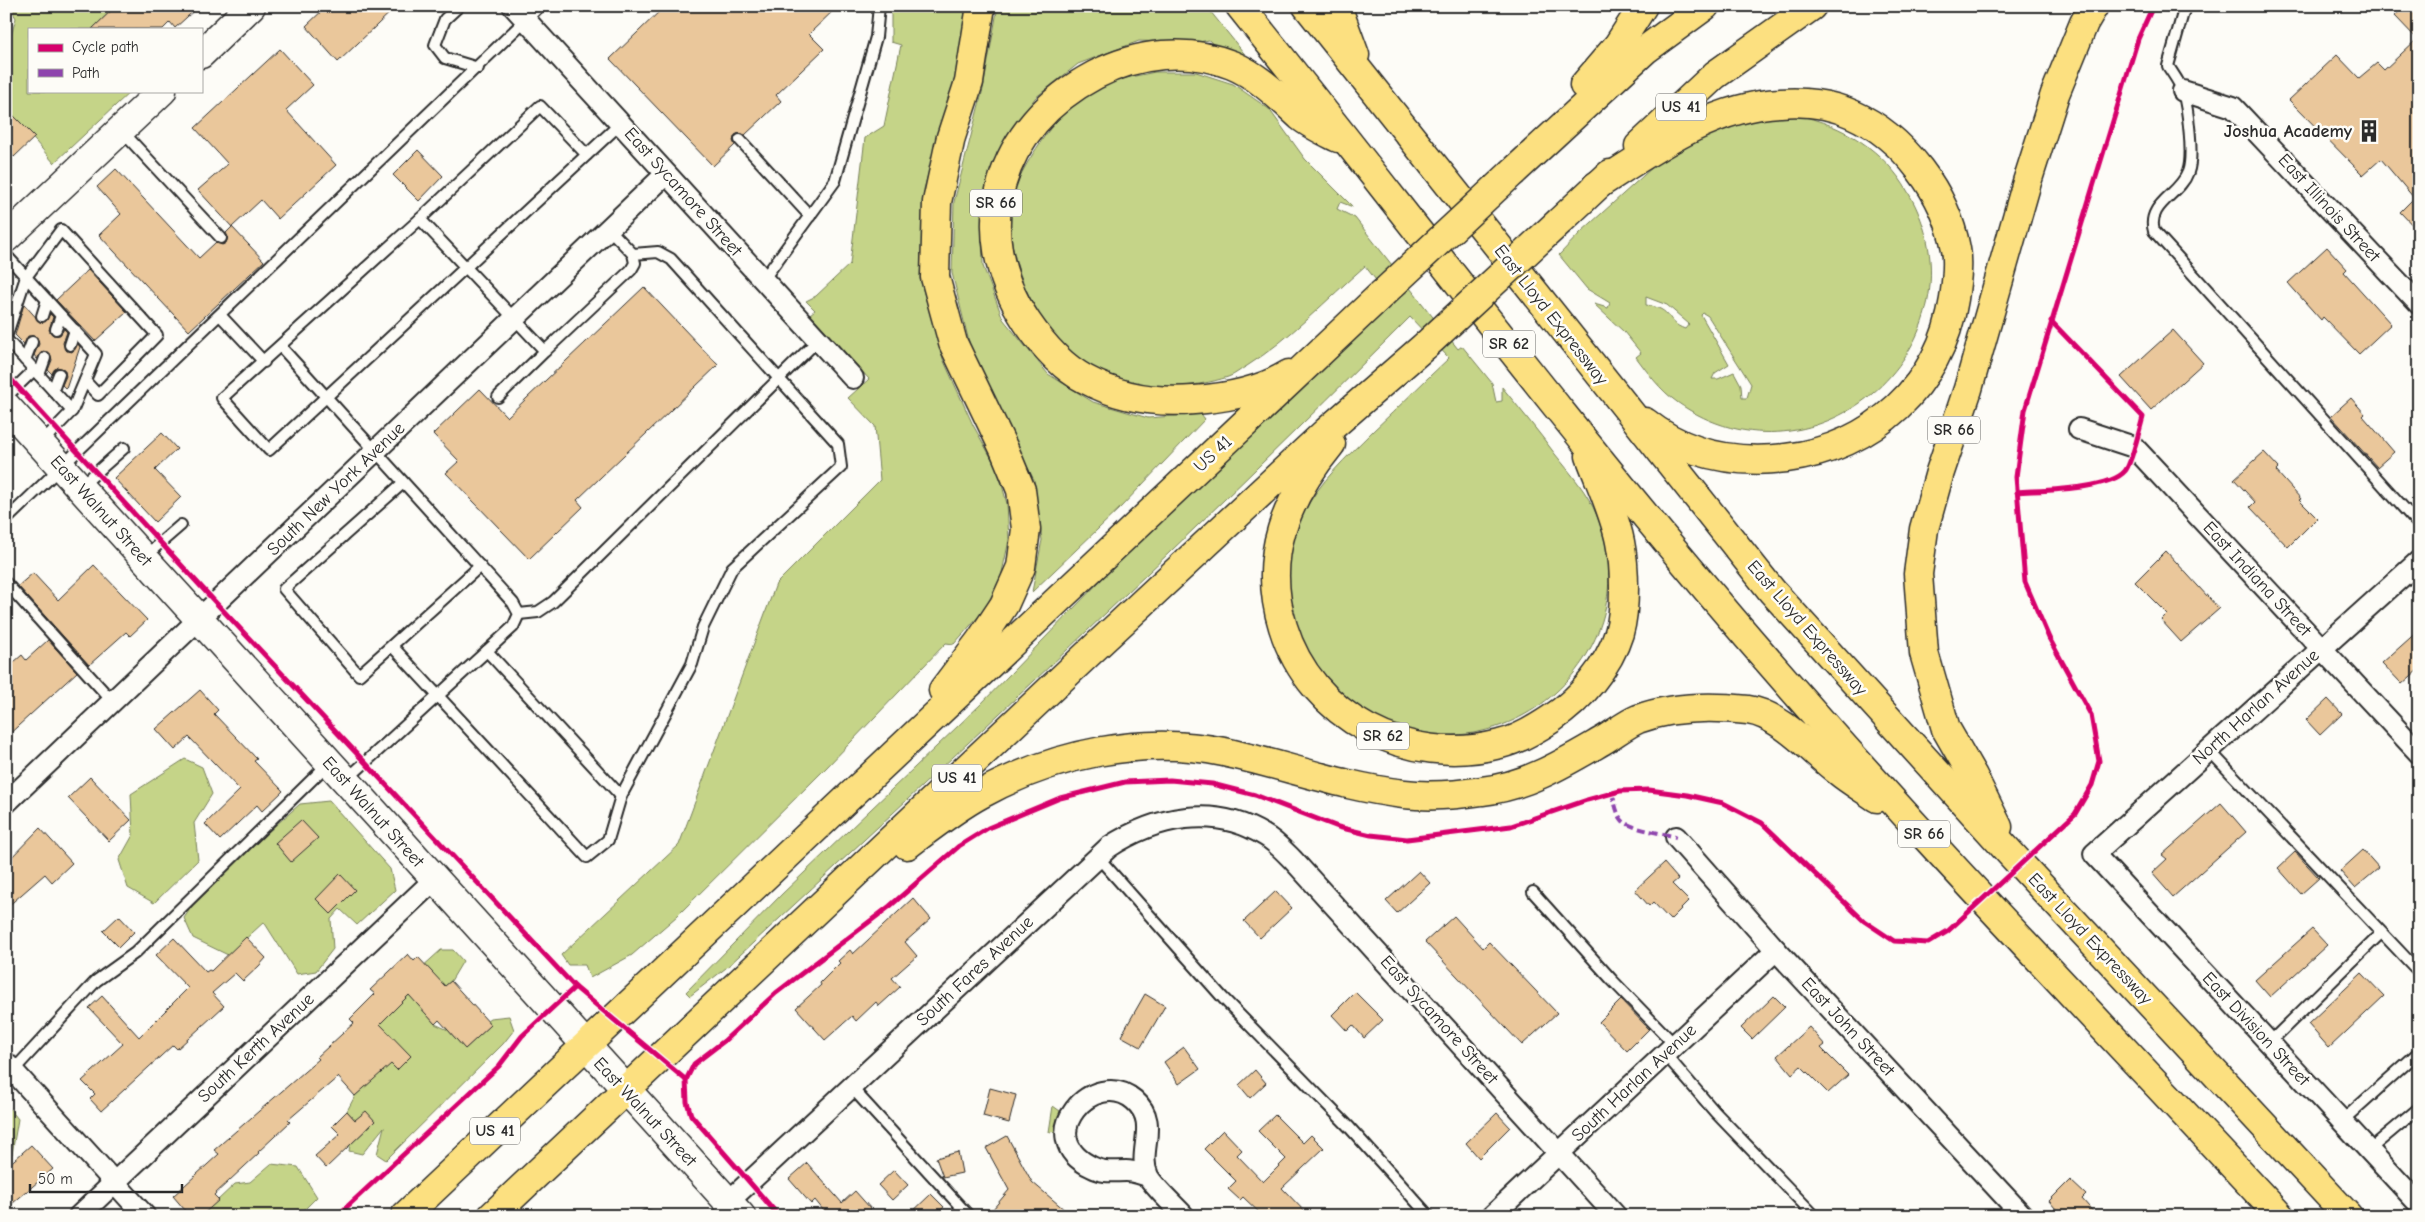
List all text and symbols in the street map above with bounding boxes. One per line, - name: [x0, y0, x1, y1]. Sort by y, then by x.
- legend: [28, 28, 202, 92]
- text: Cycle path: [72, 38, 139, 56]
- text: Path: [72, 64, 100, 82]
- road number: US 41: [1656, 94, 1706, 120]
- building icon: Joshua Academy: [2356, 118, 2382, 144]
- place label: Joshua Academy: [2224, 121, 2353, 142]
- street label: East Sycamore Street: [620, 123, 747, 261]
- street label: East Illinois Street: [2274, 150, 2385, 267]
- road number: SR 66: [970, 190, 1022, 217]
- street label: East Lloyd Expressway: [1490, 241, 1613, 390]
- road number: SR 62: [1483, 330, 1535, 358]
- road number: SR 66: [1928, 416, 1980, 444]
- street label: South New York Avenue: [263, 418, 409, 560]
- street label: US 41: [1190, 431, 1236, 477]
- street label: East Walnut Street: [46, 451, 157, 571]
- street label: East Indiana Street: [2198, 517, 2316, 641]
- street label: East Lloyd Expressway: [1743, 556, 1872, 701]
- street label: North Harlan Avenue: [2188, 645, 2324, 769]
- road number: SR 62: [1357, 722, 1409, 749]
- street label: East Walnut Street: [318, 752, 429, 872]
- road number: US 41: [932, 764, 982, 791]
- road number: SR 66: [1898, 821, 1950, 848]
- street label: East Lloyd Expressway: [2024, 869, 2157, 1010]
- street label: South Fares Avenue: [912, 911, 1038, 1031]
- street label: East Sycamore Street: [1376, 951, 1503, 1089]
- street label: East Division Street: [2198, 968, 2315, 1091]
- street label: East John Street: [1797, 973, 1900, 1081]
- street label: South Kerth Avenue: [194, 989, 318, 1107]
- street label: South Harlan Avenue: [1567, 1020, 1701, 1146]
- street label: East Walnut Street: [589, 1053, 702, 1172]
- road number: US 41: [470, 1118, 520, 1144]
- scale bar: [30, 1162, 182, 1194]
- text: 50 m: [38, 1170, 73, 1188]

